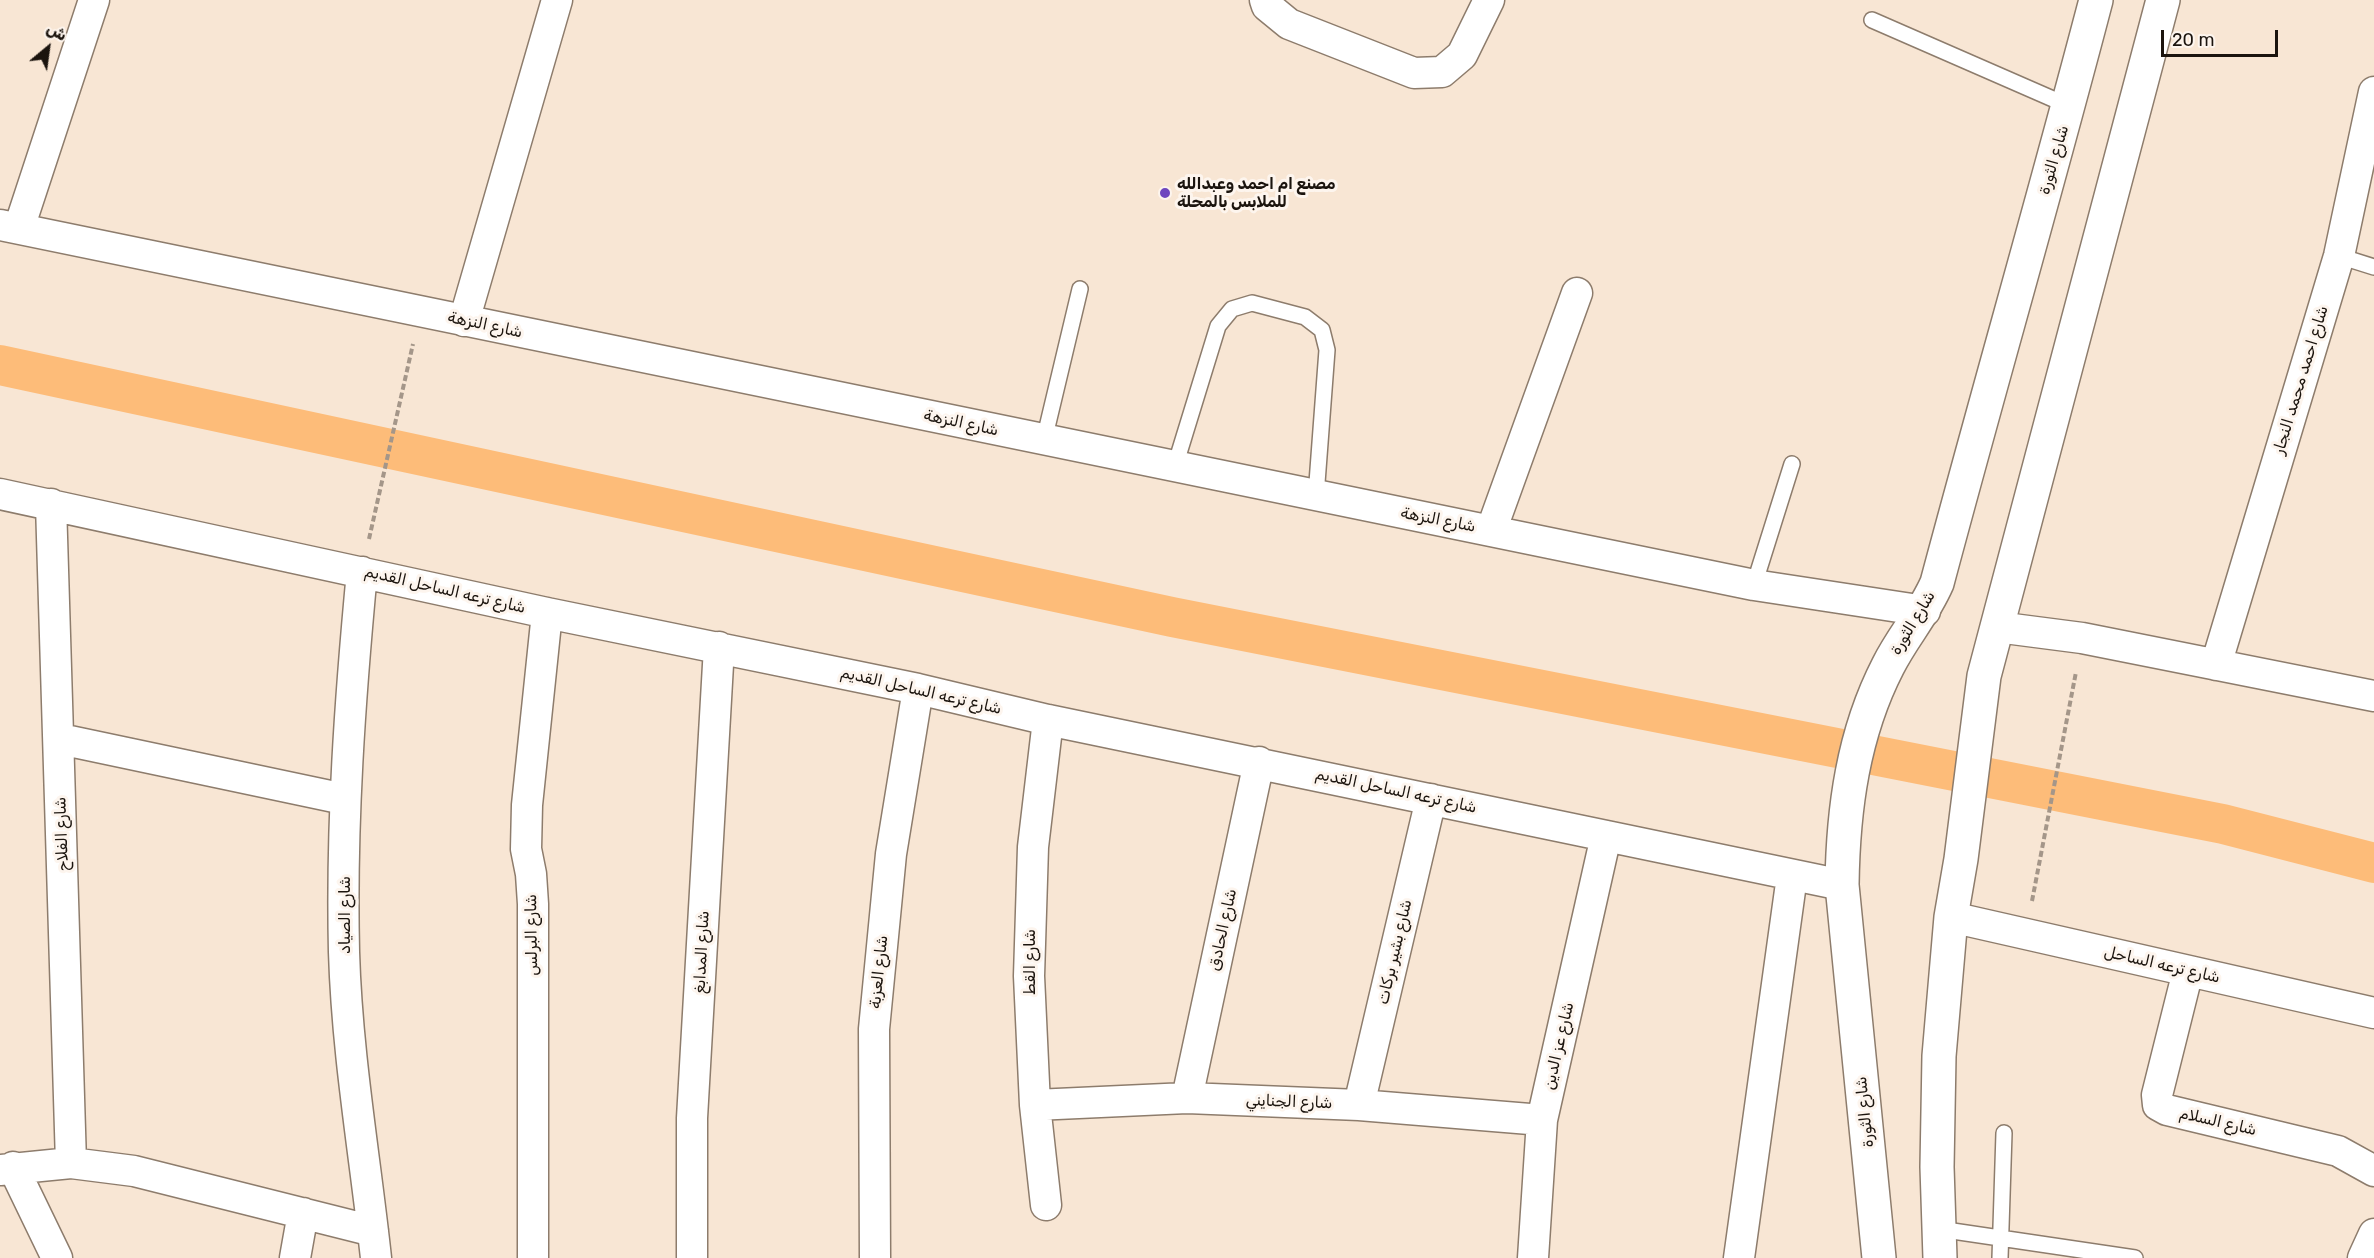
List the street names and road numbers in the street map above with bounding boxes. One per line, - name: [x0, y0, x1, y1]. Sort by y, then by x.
- street label: شارع الثورة: [2035, 123, 2073, 197]
- street label: شارع احمد محمد النجار: [2269, 303, 2333, 457]
- street label: شارع النزهة: [446, 308, 524, 342]
- street label: شارع النزهة: [922, 406, 1000, 440]
- street label: شارع النزهة: [1399, 503, 1477, 537]
- street label: شارع ترعه الساحل القديم: [363, 562, 527, 618]
- street label: شارع الثورة: [1886, 587, 1940, 659]
- street label: شارع ترعه الساحل القديم: [839, 663, 1003, 719]
- street label: شارع ترعه الساحل القديم: [1313, 764, 1479, 818]
- street label: شارع الفلاح: [51, 797, 73, 871]
- street label: شارع الصياد: [335, 876, 355, 954]
- street label: شارع الحادق: [1205, 887, 1241, 973]
- street label: شارع البرلس: [522, 894, 542, 976]
- street label: شارع بشير بركات: [1374, 898, 1416, 1006]
- street label: شارع المدابغ: [690, 910, 714, 994]
- street label: شارع القط: [1020, 929, 1040, 995]
- street label: شارع العزبة: [866, 934, 892, 1010]
- street label: شارع ترعه الساحل: [2102, 942, 2222, 988]
- street label: شارع عز الدين: [1540, 1000, 1578, 1092]
- street label: شارع الثورة: [1852, 1076, 1878, 1148]
- street label: شارع الجنايني: [1245, 1091, 1333, 1113]
- street label: شارع السلام: [2178, 1104, 2258, 1140]

